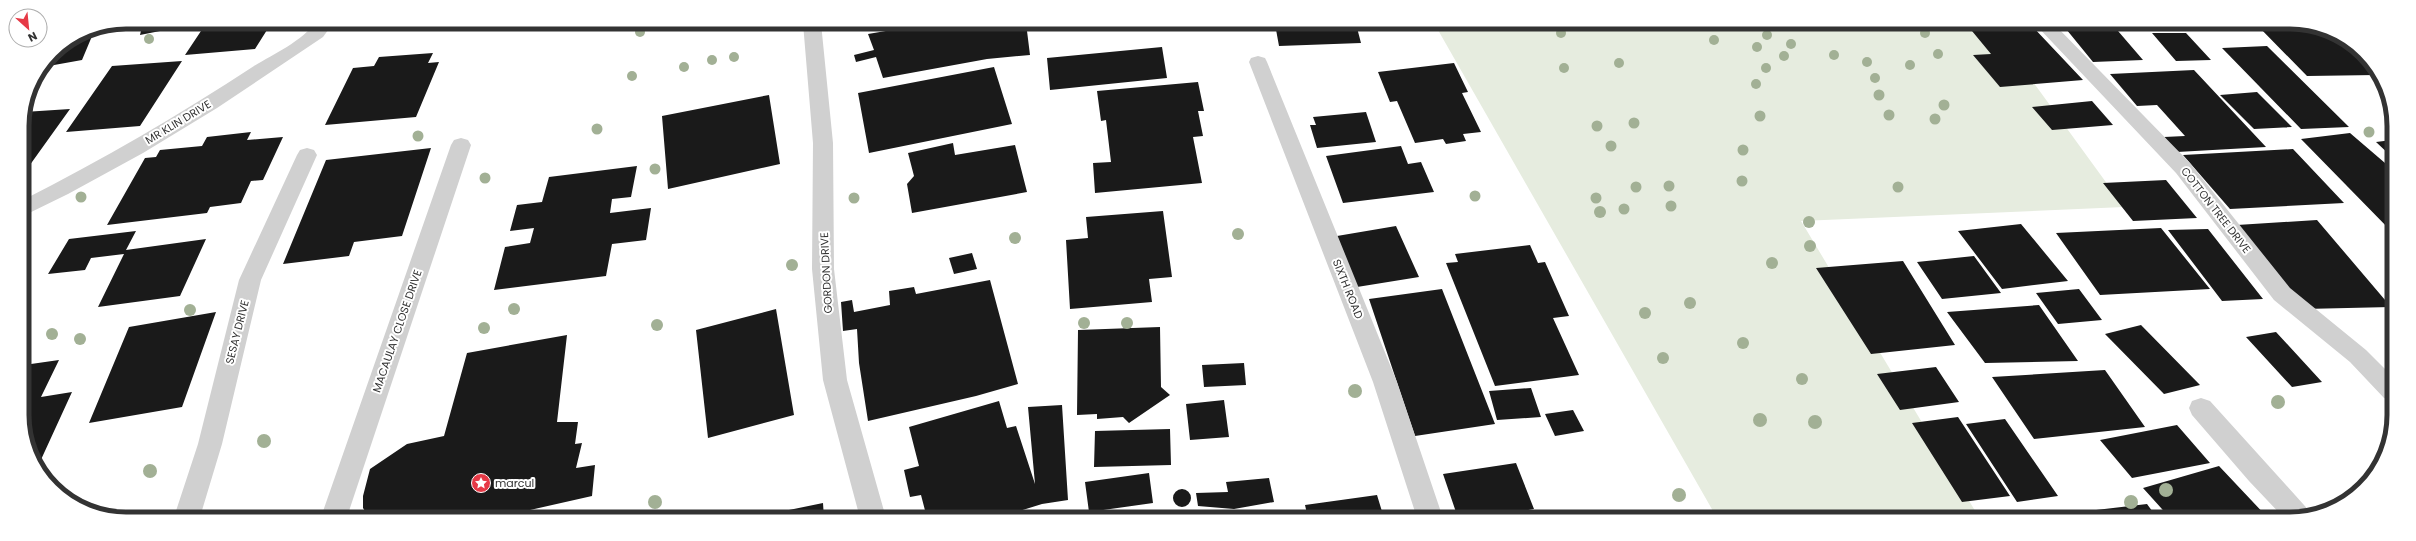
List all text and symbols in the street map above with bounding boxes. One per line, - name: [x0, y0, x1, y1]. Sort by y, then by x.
- north arrow: [8, 8, 48, 48]
- text: N: [25, 28, 40, 46]
- street label: MR KLIN DRIVE: [142, 96, 214, 148]
- street label: COTTON TREE DRIVE: [2177, 164, 2255, 256]
- street label: GORDON DRIVE: [816, 232, 836, 314]
- street label: SIXTH ROAD: [1329, 257, 1367, 321]
- street label: MACAULAY CLOSE DRIVE: [368, 267, 426, 395]
- street label: SESAY DRIVE: [221, 298, 253, 366]
- place icon: marcul: [470, 472, 492, 494]
- place label: marcul: [495, 475, 534, 491]

